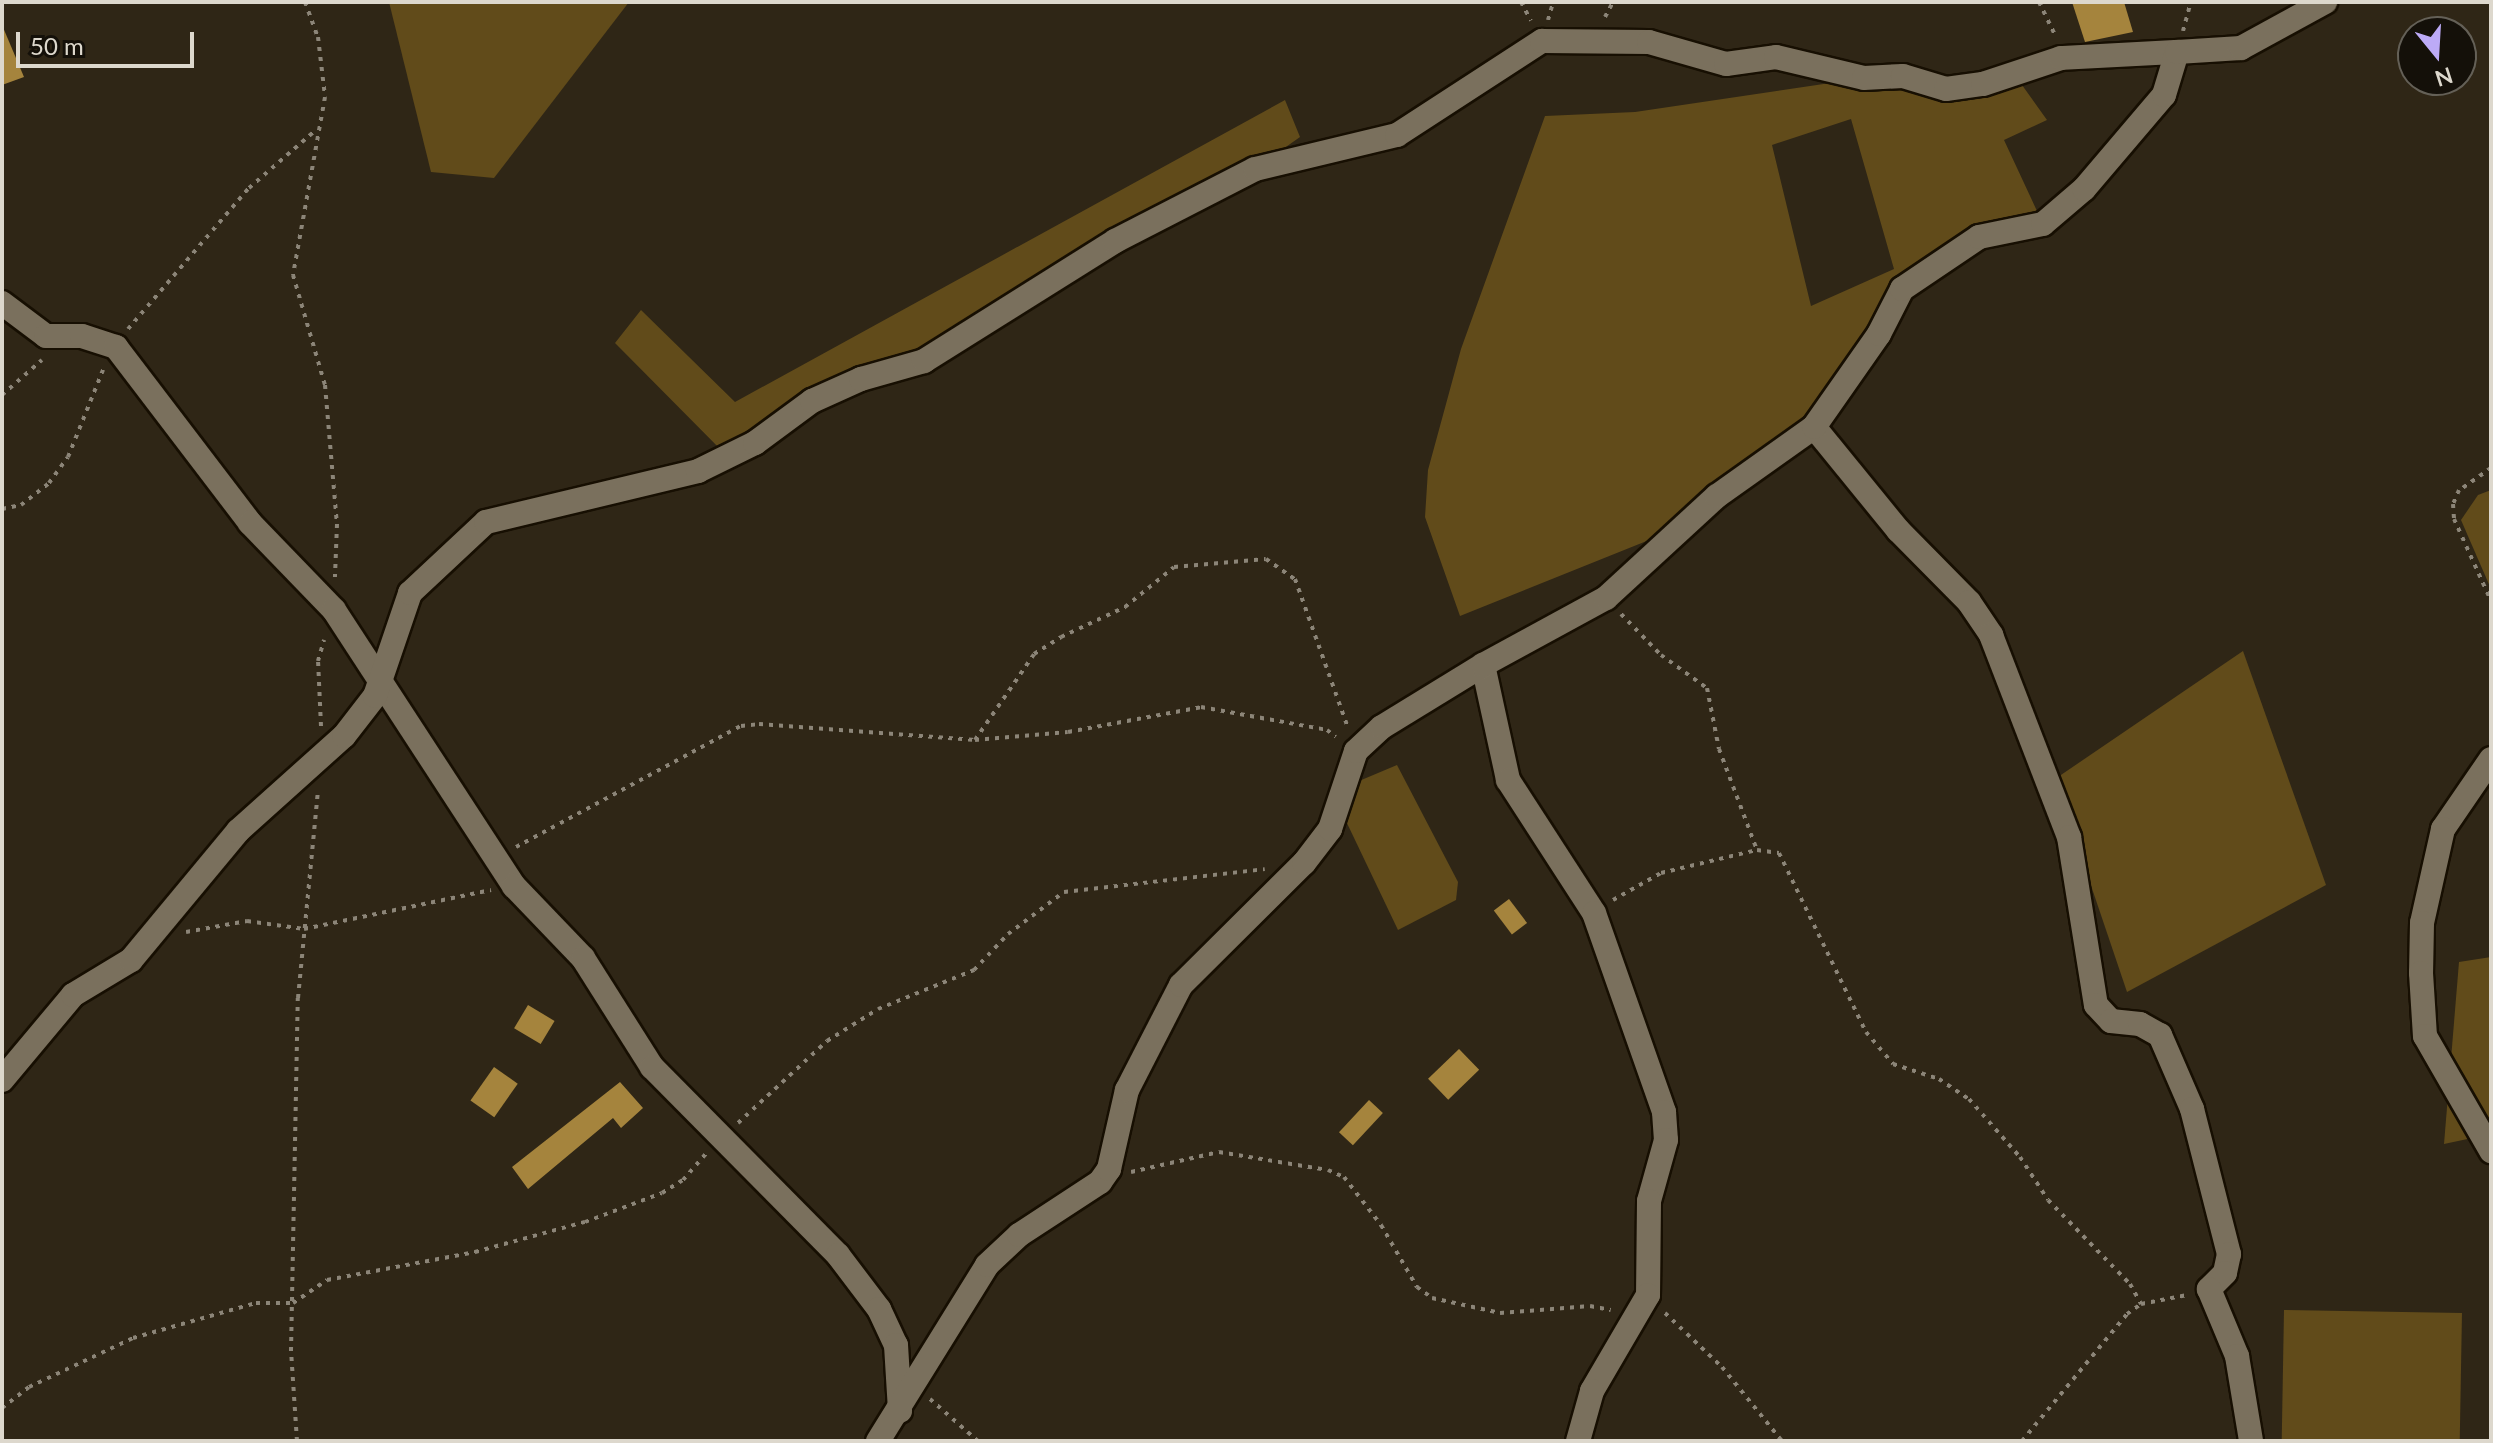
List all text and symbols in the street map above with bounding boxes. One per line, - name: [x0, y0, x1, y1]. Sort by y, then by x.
- scale bar: [20, 16, 198, 66]
- north arrow: [2397, 16, 2477, 96]
- text: 50 m: [30, 31, 84, 60]
- text: N: [2432, 62, 2456, 93]

